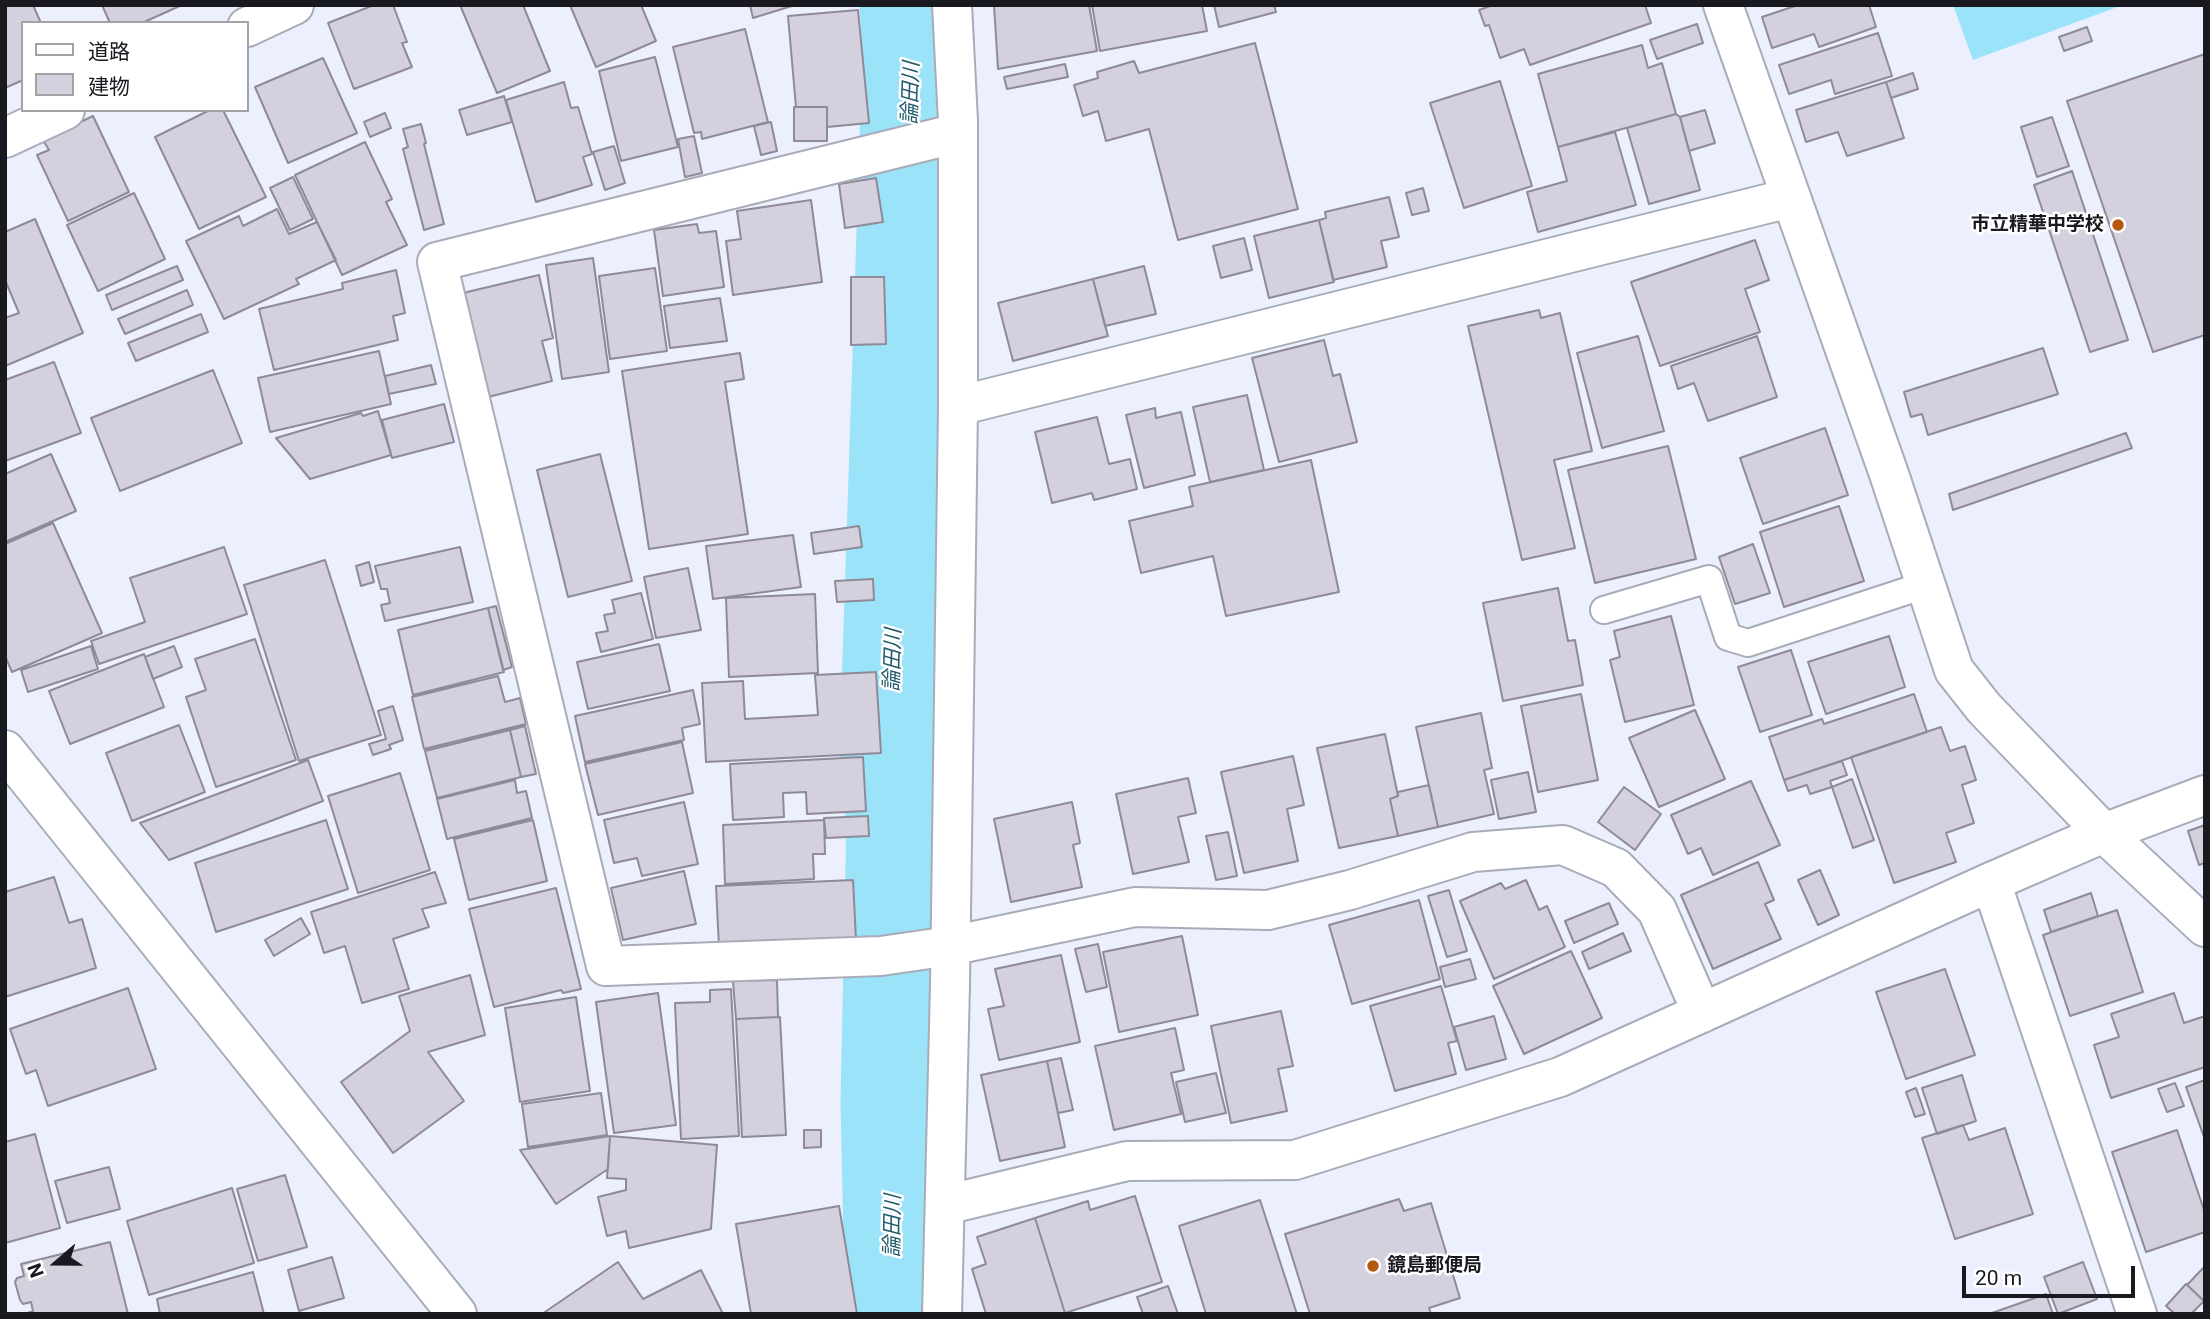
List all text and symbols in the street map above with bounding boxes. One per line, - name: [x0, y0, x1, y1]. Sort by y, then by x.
- legend: [21, 21, 248, 112]
- text: 道路: [88, 40, 130, 64]
- water label: 論田川: [898, 61, 926, 125]
- text: 建物: [88, 75, 130, 99]
- place label: 市立精華中学校: [1971, 214, 2104, 236]
- marker: 市立精華中学校: [2110, 217, 2126, 233]
- water label: 論田川: [880, 628, 908, 692]
- water label: 論田川: [881, 1194, 907, 1258]
- north arrow: [21, 1228, 91, 1298]
- scale bar: [1965, 1252, 2138, 1296]
- place label: 鏡島郵便局: [1387, 1255, 1482, 1277]
- marker: 鏡島郵便局: [1365, 1258, 1381, 1274]
- text: N: [23, 1260, 49, 1281]
- text: 20 m: [1975, 1266, 2022, 1290]

